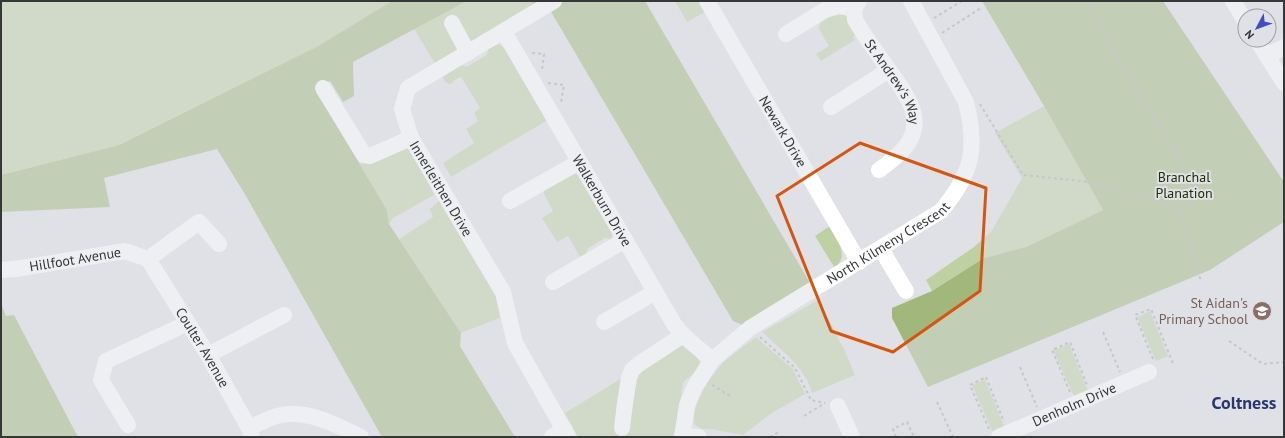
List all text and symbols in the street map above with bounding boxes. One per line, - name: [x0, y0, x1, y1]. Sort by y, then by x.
- north arrow: [1237, 8, 1277, 48]
- text: N: [1242, 27, 1257, 42]
- street label: St Andrew's Way: [861, 35, 924, 125]
- street label: Newark Drive: [755, 92, 811, 171]
- street label: Innerleithen Drive: [406, 137, 477, 240]
- street label: Walkerburn Drive: [568, 151, 636, 250]
- park label: Branchal Planation: [1155, 168, 1213, 202]
- street label: North Kilmeny Crescent: [823, 198, 954, 288]
- street label: Hillfoot Avenue: [28, 243, 122, 276]
- place label: St Aidan's Primary School: [1159, 294, 1248, 328]
- school or university icon: St Aidan's Primary School: [1251, 300, 1273, 322]
- street label: Coulter Avenue: [172, 304, 233, 391]
- street label: Denholm Drive: [1029, 378, 1119, 431]
- district label: Coltness: [1212, 391, 1277, 414]

